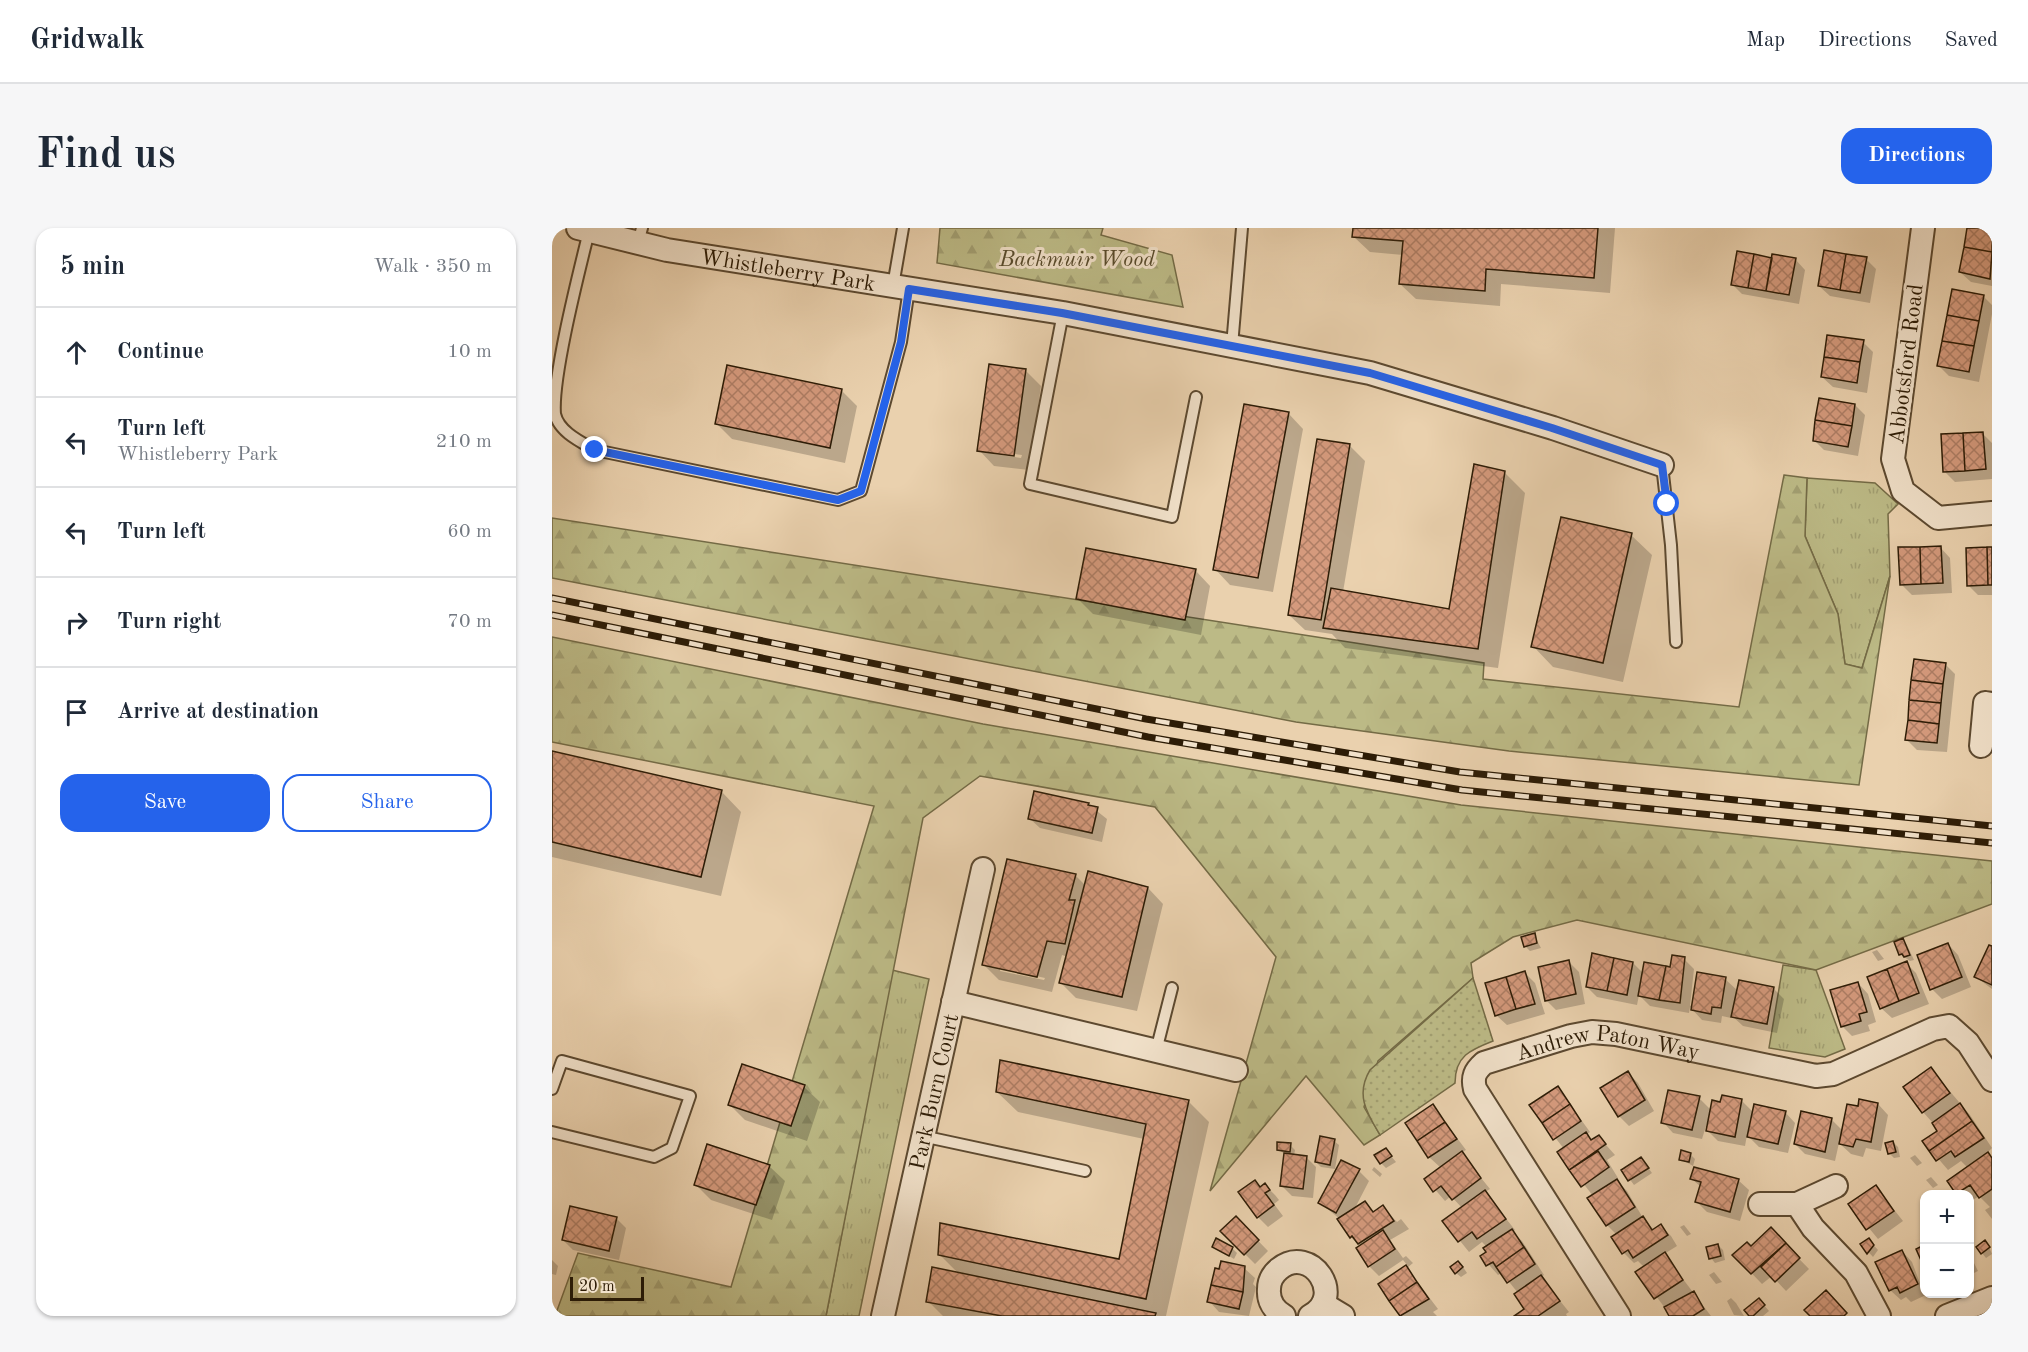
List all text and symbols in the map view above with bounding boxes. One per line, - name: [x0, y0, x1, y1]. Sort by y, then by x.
- text: Gridwalk: [30, 27, 145, 55]
- text: Map: [1746, 30, 1785, 51]
- text: Directions: [1818, 30, 1912, 51]
- text: Saved: [1945, 30, 1998, 51]
- button: Directions: [1841, 128, 1992, 184]
- text: Find us: [36, 135, 175, 177]
- street label: Whistleberry Park: [698, 246, 877, 296]
- park label: Backmuir Wood: [998, 249, 1155, 271]
- text: 5 min: [60, 254, 125, 280]
- text: Walk · 350 m: [373, 257, 492, 277]
- street label: Abbotsford Road: [1886, 283, 1928, 446]
- icon: ahead: [60, 336, 93, 369]
- text: Continue: [117, 341, 204, 363]
- text: 10 m: [447, 342, 492, 362]
- text: Turn left: [117, 418, 206, 440]
- icon: left: [60, 426, 93, 459]
- text: 210 m: [436, 432, 492, 452]
- route end: [581, 436, 607, 462]
- text: Whistleberry Park: [117, 445, 278, 465]
- route start: [1653, 490, 1679, 516]
- icon: left: [60, 516, 93, 549]
- text: Turn left: [117, 521, 206, 543]
- text: 60 m: [447, 522, 492, 542]
- icon: right: [60, 606, 93, 639]
- text: Turn right: [117, 611, 221, 633]
- text: 70 m: [447, 612, 492, 632]
- icon: arrive: [60, 696, 93, 729]
- text: Arrive at destination: [117, 701, 319, 723]
- button: Save: [60, 774, 270, 832]
- button: Share: [282, 774, 492, 832]
- street label: Park Burn Court: [907, 1012, 963, 1172]
- street label: Andrew Paton Way: [1514, 1023, 1702, 1065]
- map controls: [1920, 1190, 1974, 1298]
- button: +: [1920, 1190, 1974, 1244]
- button: −: [1920, 1244, 1974, 1298]
- scale bar: [570, 1274, 644, 1302]
- text: 20 m: [579, 1279, 615, 1295]

